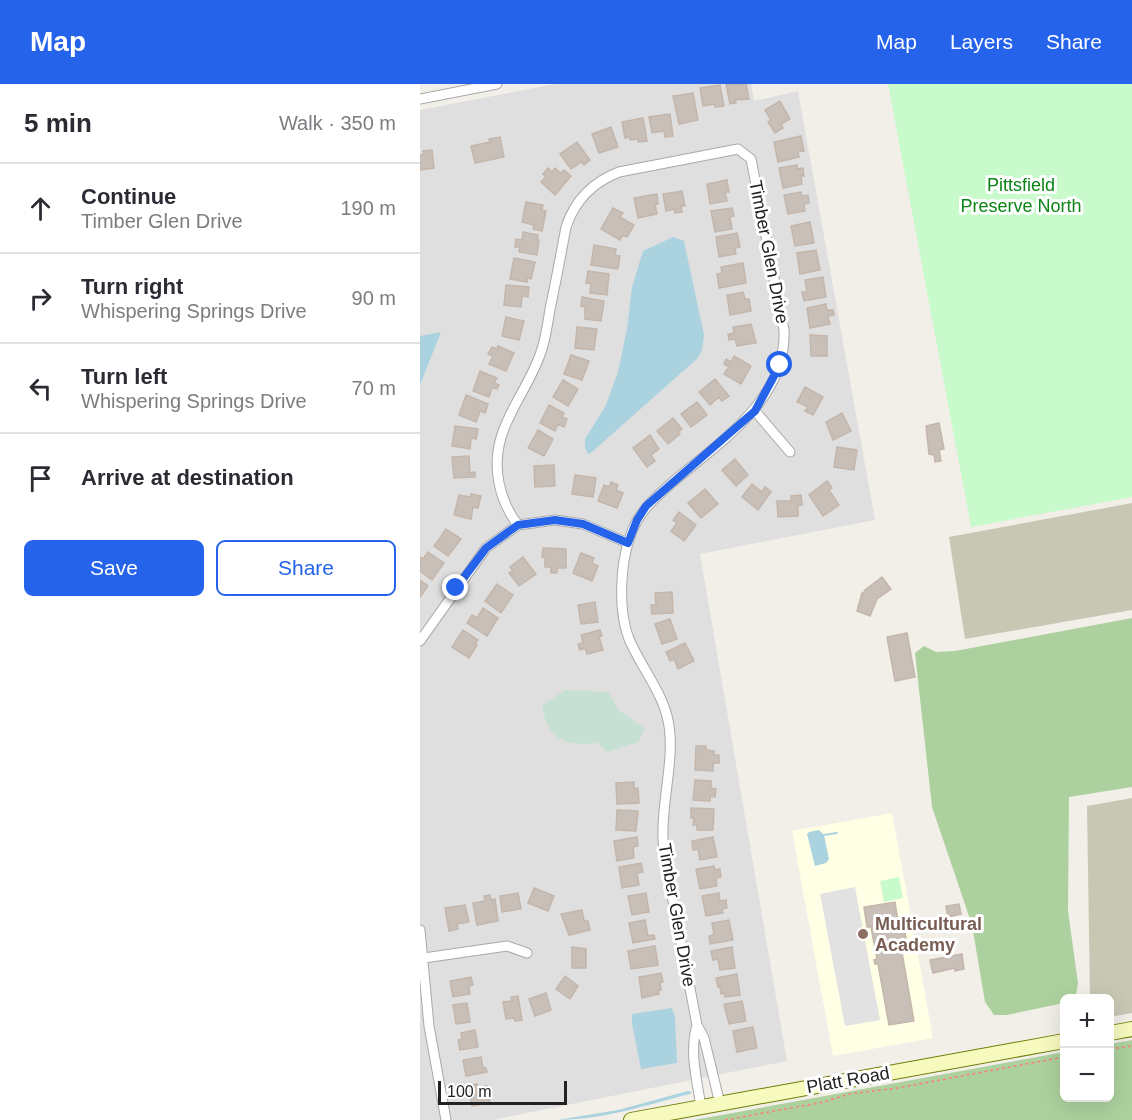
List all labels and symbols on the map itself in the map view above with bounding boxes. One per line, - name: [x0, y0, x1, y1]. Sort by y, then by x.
- park label: Pittsfield Preserve North: [960, 175, 1082, 216]
- street label: Timber Glen Drive: [745, 179, 793, 325]
- route start: [766, 351, 792, 377]
- route end: [442, 574, 468, 600]
- street label: Timber Glen Drive: [655, 842, 699, 988]
- place label: Multicultural Academy: [875, 914, 982, 955]
- marker: Multicultural Academy: [856, 927, 870, 941]
- street label: Platt Road: [805, 1063, 891, 1097]
- scale bar: [438, 1078, 567, 1106]

